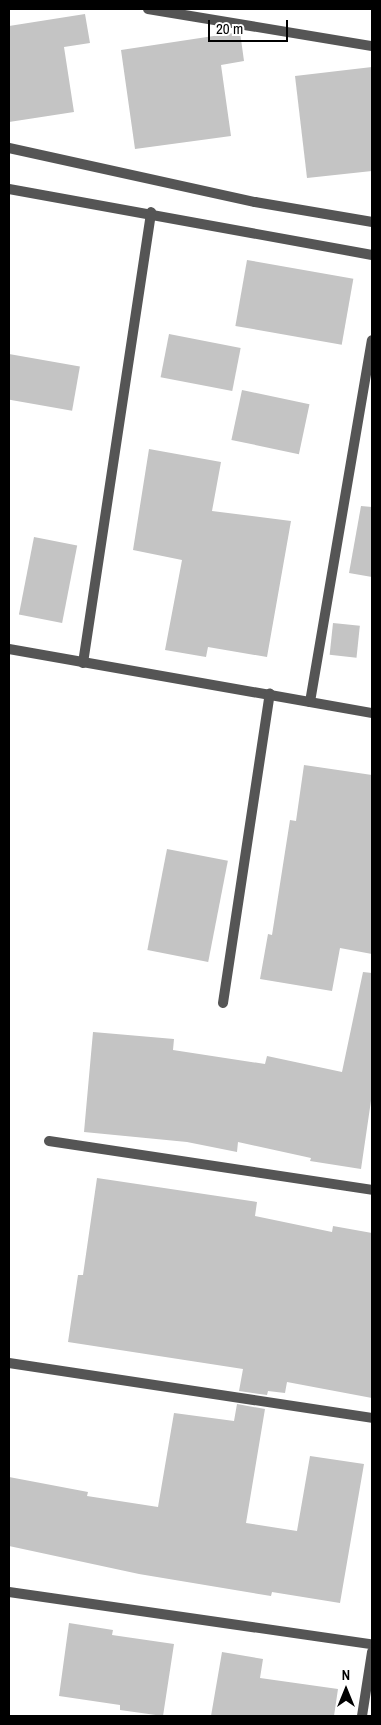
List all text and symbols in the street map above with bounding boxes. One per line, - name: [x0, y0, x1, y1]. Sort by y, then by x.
- scale bar: [211, 10, 291, 42]
- text: 20 m: [216, 18, 243, 39]
- north arrow: [321, 1665, 371, 1715]
- text: N: [342, 1666, 350, 1684]

